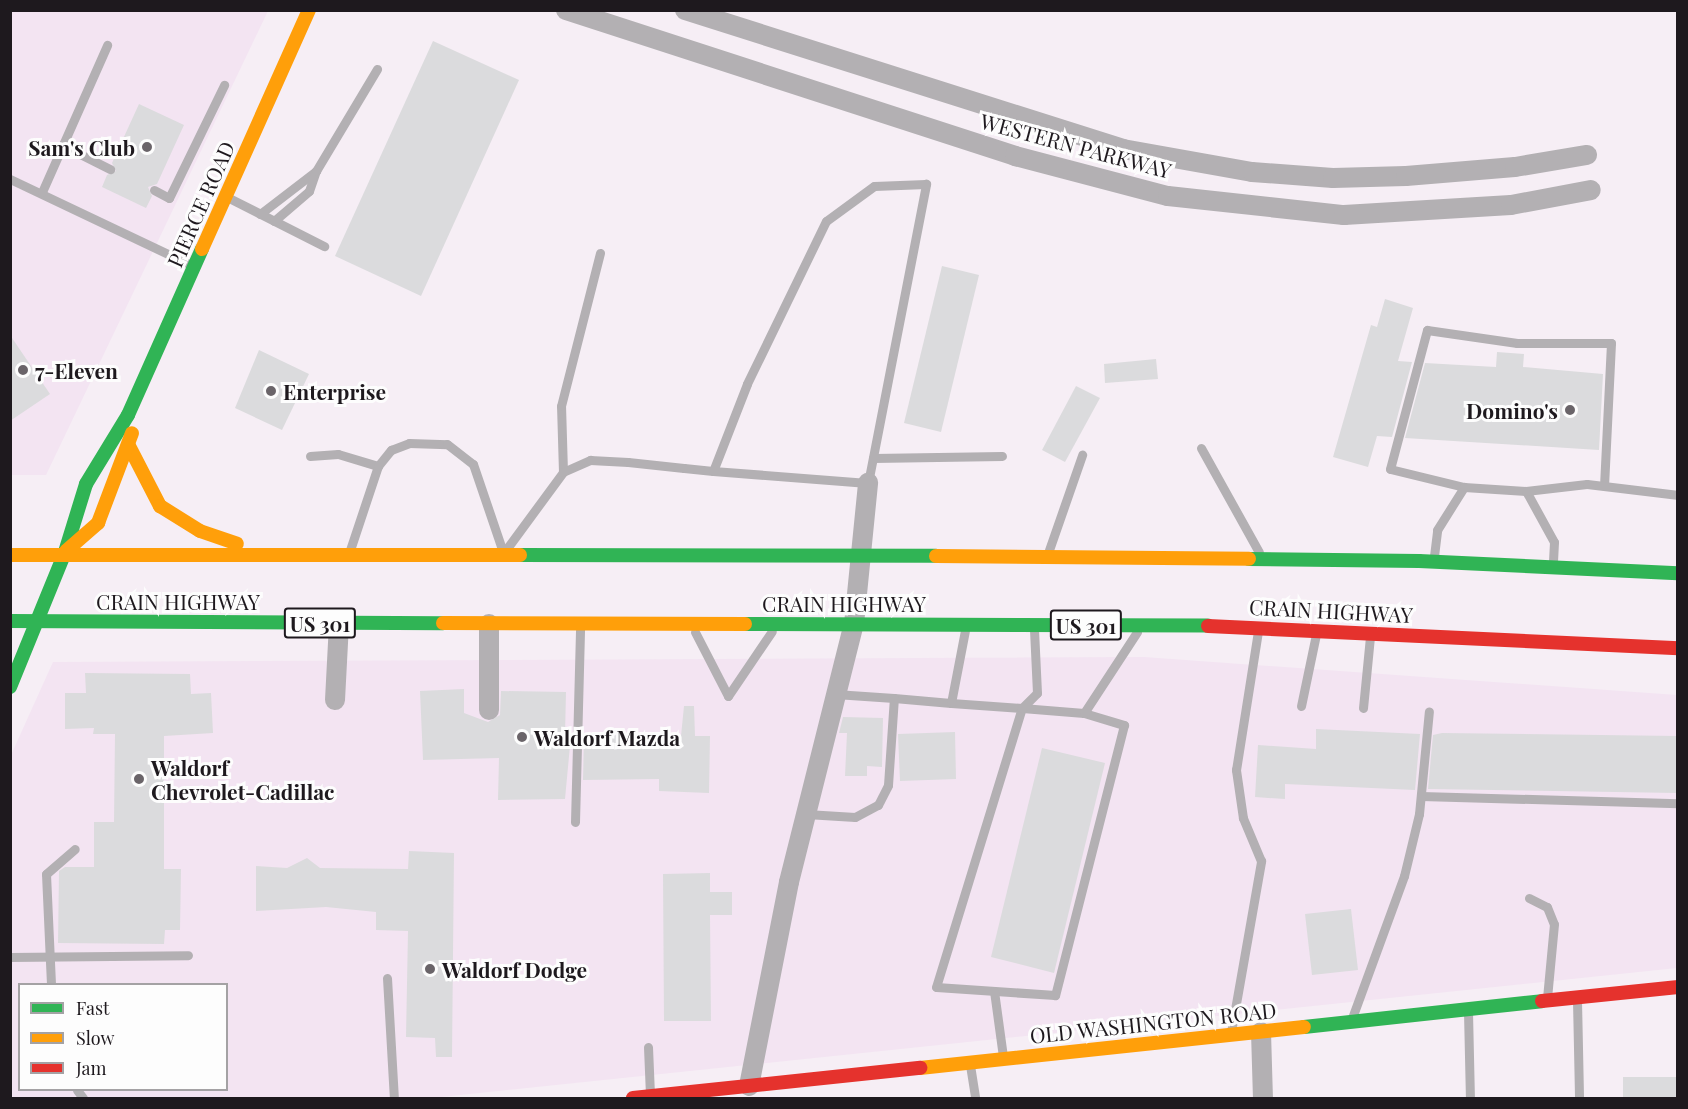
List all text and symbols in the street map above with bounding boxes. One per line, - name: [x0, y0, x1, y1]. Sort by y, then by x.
- street label: WESTERN PARKWAY: [978, 107, 1174, 183]
- place label: Sam's Club: [28, 134, 135, 160]
- street label: PIERCE ROAD: [161, 137, 239, 271]
- marker: Sam's Club: [140, 140, 154, 154]
- place label: 7-Eleven: [35, 357, 118, 383]
- marker: 7-Eleven: [16, 363, 30, 377]
- place label: Enterprise: [283, 378, 386, 404]
- marker: Enterprise: [264, 384, 278, 398]
- place label: Domino's: [1466, 397, 1558, 423]
- marker: Domino's: [1563, 403, 1577, 417]
- street label: CRAIN HIGHWAY: [96, 588, 260, 614]
- street label: CRAIN HIGHWAY: [762, 590, 926, 616]
- street label: CRAIN HIGHWAY: [1248, 593, 1414, 627]
- road number: US 301: [282, 606, 358, 640]
- road number: US 301: [1048, 608, 1124, 642]
- place label: Waldorf Mazda: [534, 724, 680, 750]
- marker: Waldorf Mazda: [515, 730, 529, 744]
- place label: Waldorf Chevrolet-Cadillac: [151, 754, 335, 804]
- marker: Waldorf Chevrolet-Cadillac: [132, 772, 146, 786]
- place label: Waldorf Dodge: [442, 956, 587, 982]
- marker: Waldorf Dodge: [423, 962, 437, 976]
- legend: [18, 983, 228, 1091]
- text: Fast: [76, 996, 109, 1020]
- street label: OLD WASHINGTON ROAD: [1028, 996, 1278, 1048]
- text: Slow: [76, 1026, 114, 1050]
- text: Jam: [76, 1056, 106, 1080]

